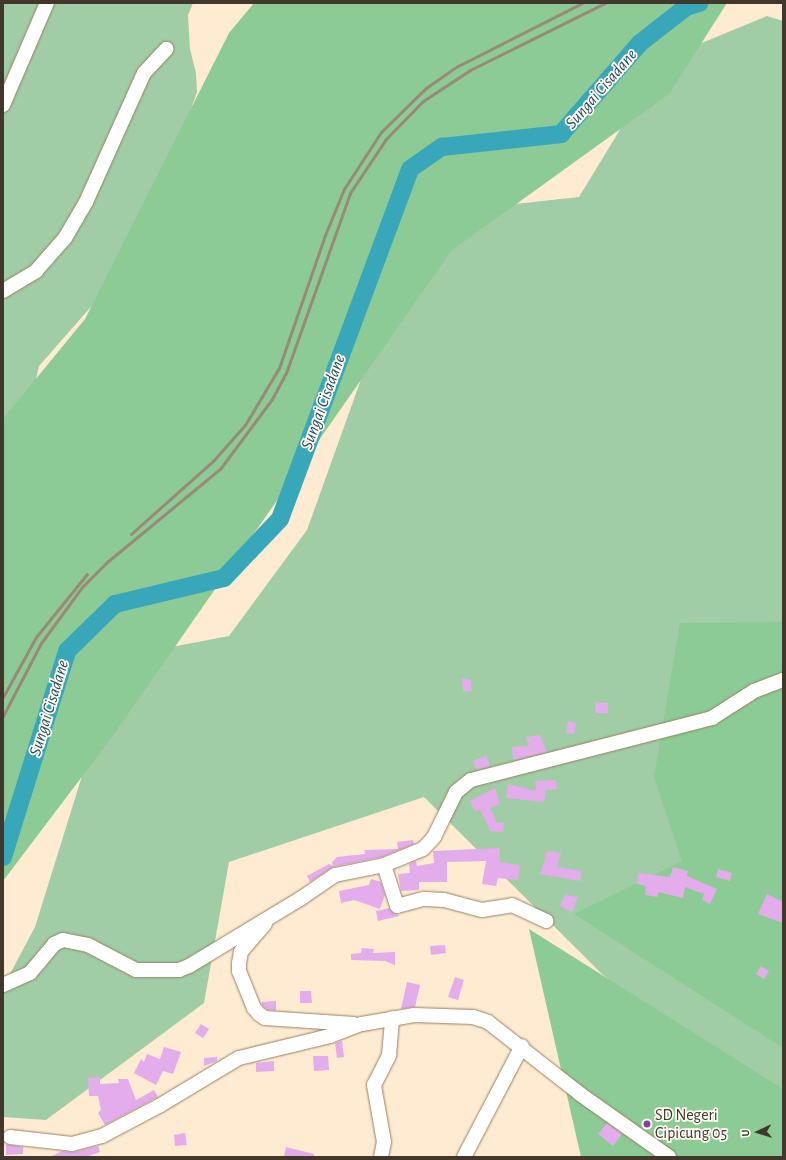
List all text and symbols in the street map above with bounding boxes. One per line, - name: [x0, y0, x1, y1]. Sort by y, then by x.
- water label: Sungai Cisadane: [561, 45, 641, 133]
- water label: Sungai Cisadane: [296, 352, 350, 452]
- water label: Sungai Cisadane: [25, 658, 73, 758]
- place label: SD Negeri Cipicung 05: [655, 1105, 727, 1143]
- north arrow: [738, 1112, 778, 1152]
- marker: SD Negeri Cipicung 05: [642, 1119, 652, 1129]
- text: U: [740, 1129, 751, 1137]

